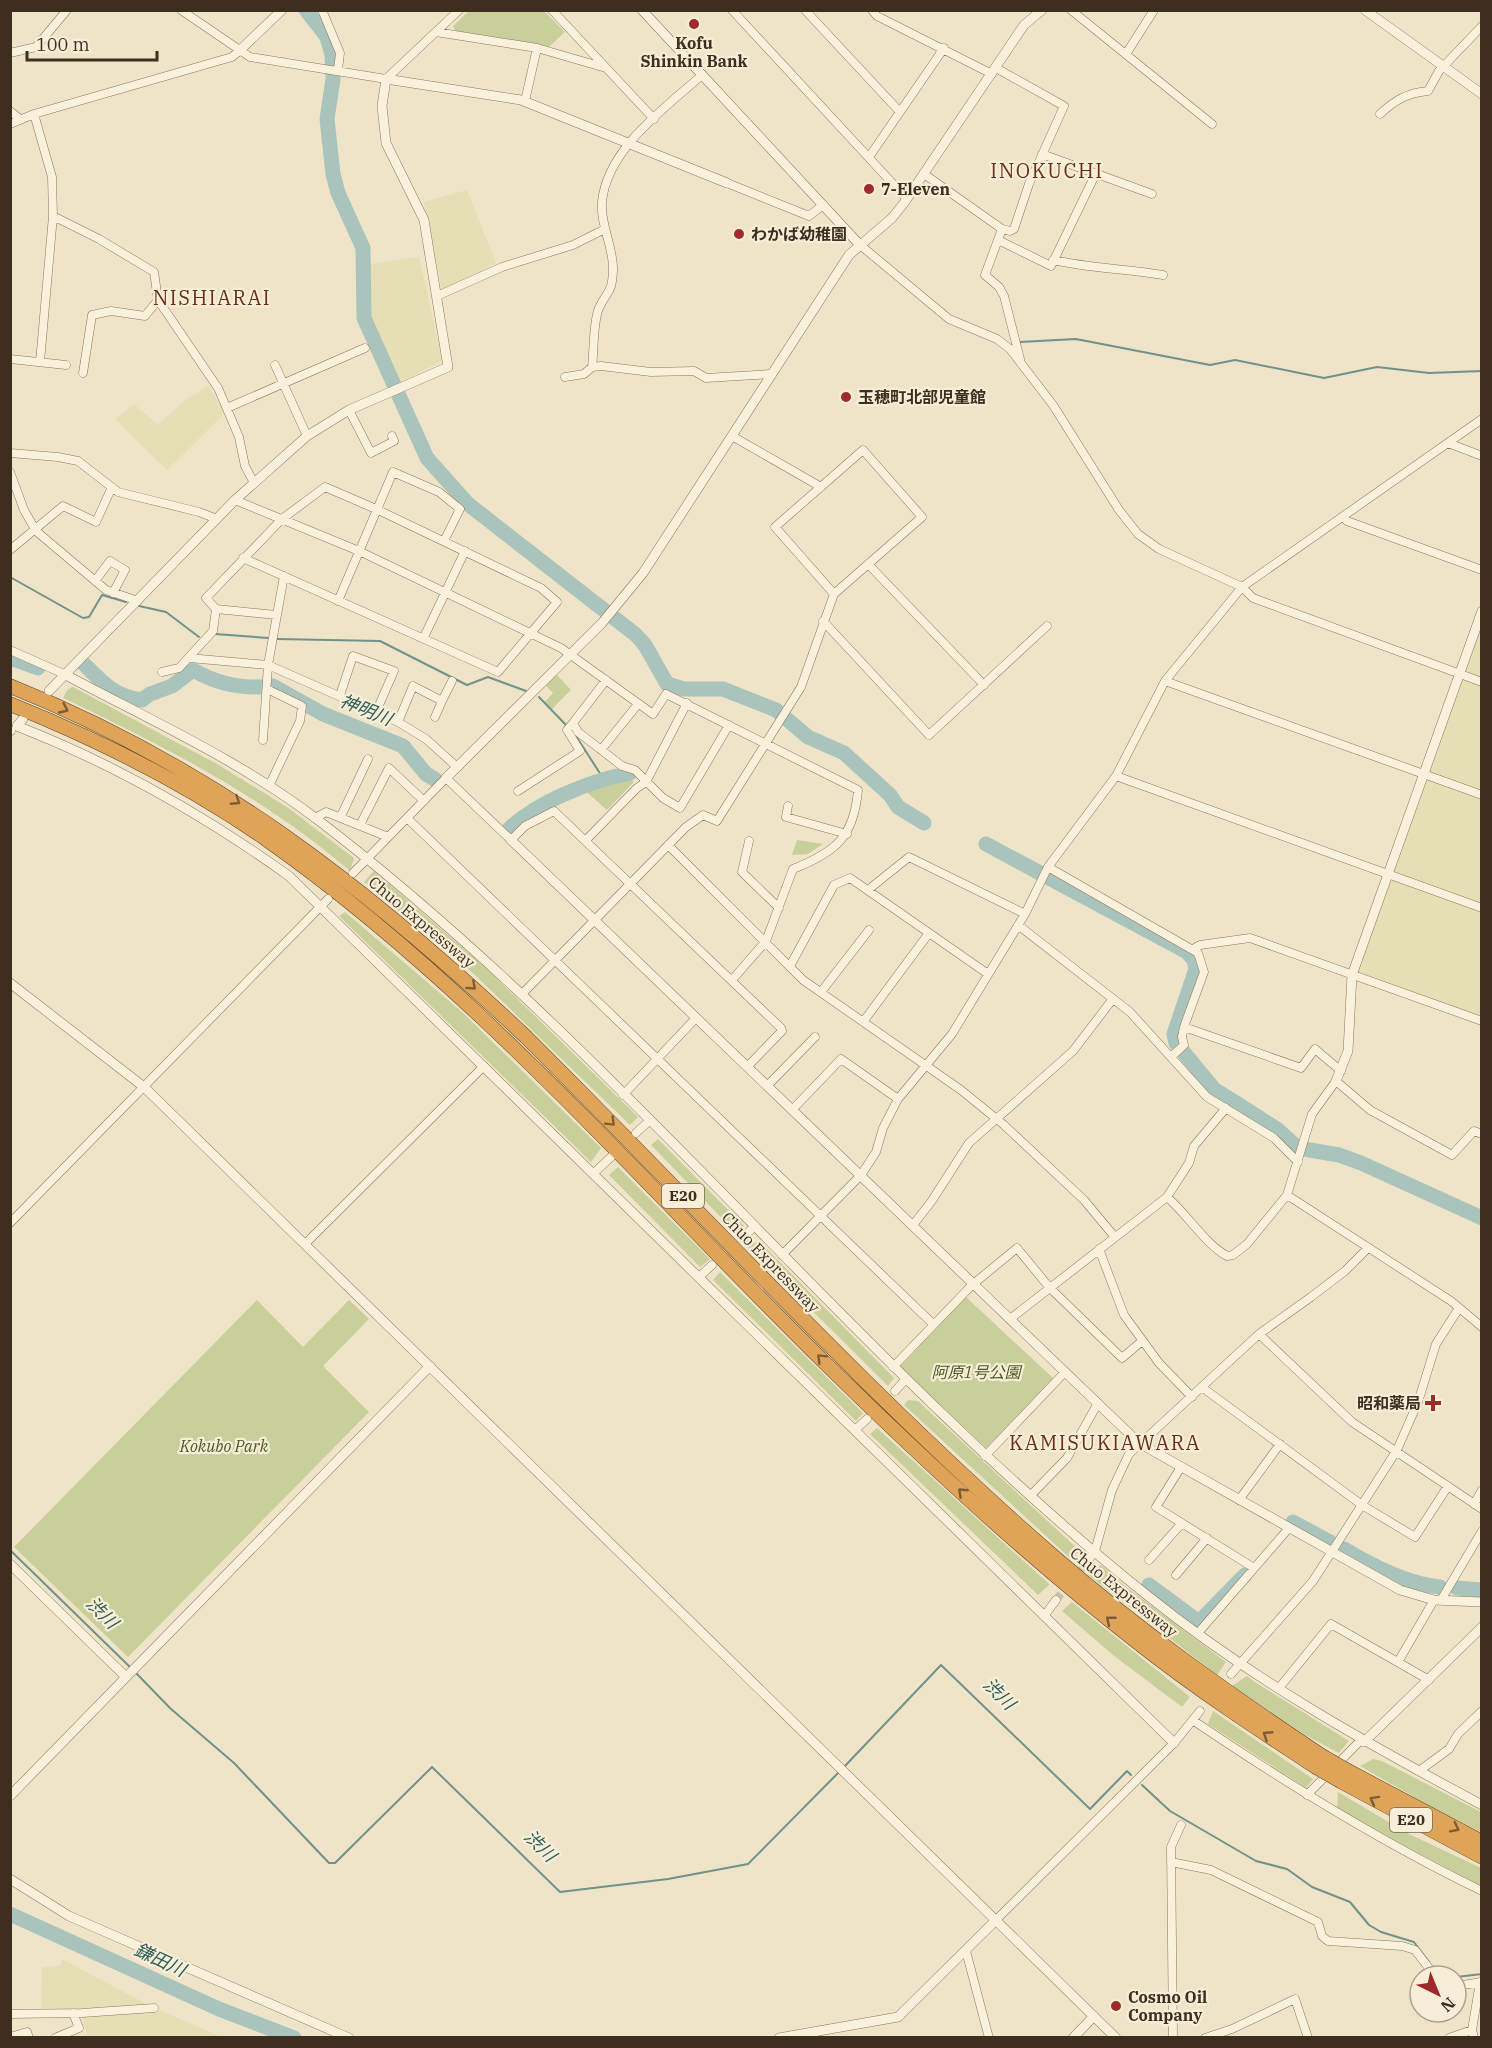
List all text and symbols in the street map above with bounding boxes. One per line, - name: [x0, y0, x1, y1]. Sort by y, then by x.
- marker: Kofu Shinkin Bank: [687, 17, 701, 31]
- scale bar: [27, 24, 158, 62]
- text: 100 m: [36, 33, 90, 56]
- place label: Kofu Shinkin Bank: [641, 33, 748, 71]
- district label: INOKUCHI: [990, 157, 1104, 184]
- place label: 7-Eleven: [881, 179, 950, 199]
- marker: 7-Eleven: [862, 182, 876, 196]
- place label: わかば幼稚園: [751, 224, 847, 244]
- marker: わかば幼稚園: [732, 227, 746, 241]
- district label: NISHIARAI: [153, 284, 271, 311]
- place label: 玉穂町北部児童館: [858, 387, 986, 407]
- marker: 玉穂町北部児童館: [839, 390, 853, 404]
- water label: 神明川: [337, 689, 397, 731]
- one-way arrow: [58, 701, 69, 713]
- one-way arrow: [230, 794, 240, 806]
- street label: Chuo Expressway: [365, 872, 480, 973]
- one-way arrow: [465, 979, 476, 990]
- one-way arrow: [604, 1114, 615, 1125]
- road number: E20: [662, 1184, 704, 1208]
- street label: Chuo Expressway: [718, 1207, 825, 1317]
- one-way arrow: [817, 1354, 828, 1365]
- park label: 阿原1号公園: [932, 1362, 1022, 1382]
- place label: 昭和薬局: [1357, 1393, 1421, 1413]
- marker: 昭和薬局: [1426, 1396, 1440, 1410]
- district label: KAMISUKIAWARA: [1009, 1429, 1201, 1456]
- park label: Kokubo Park: [179, 1436, 269, 1456]
- one-way arrow: [958, 1489, 969, 1500]
- street label: Chuo Expressway: [1066, 1543, 1182, 1642]
- water label: 渋川: [81, 1592, 125, 1635]
- one-way arrow: [1105, 1616, 1116, 1627]
- water label: 渋川: [978, 1673, 1022, 1716]
- one-way arrow: [1263, 1730, 1273, 1742]
- one-way arrow: [1370, 1796, 1380, 1807]
- road number: E20: [1390, 1808, 1432, 1832]
- one-way arrow: [1449, 1821, 1460, 1833]
- water label: 渋川: [519, 1825, 563, 1868]
- water label: 鎌田川: [131, 1938, 191, 1982]
- north arrow: [1408, 1964, 1468, 2024]
- place label: Cosmo Oil Company: [1128, 1987, 1207, 2025]
- text: N: [1437, 1993, 1460, 2017]
- marker: Cosmo Oil Company: [1109, 1999, 1123, 2013]

